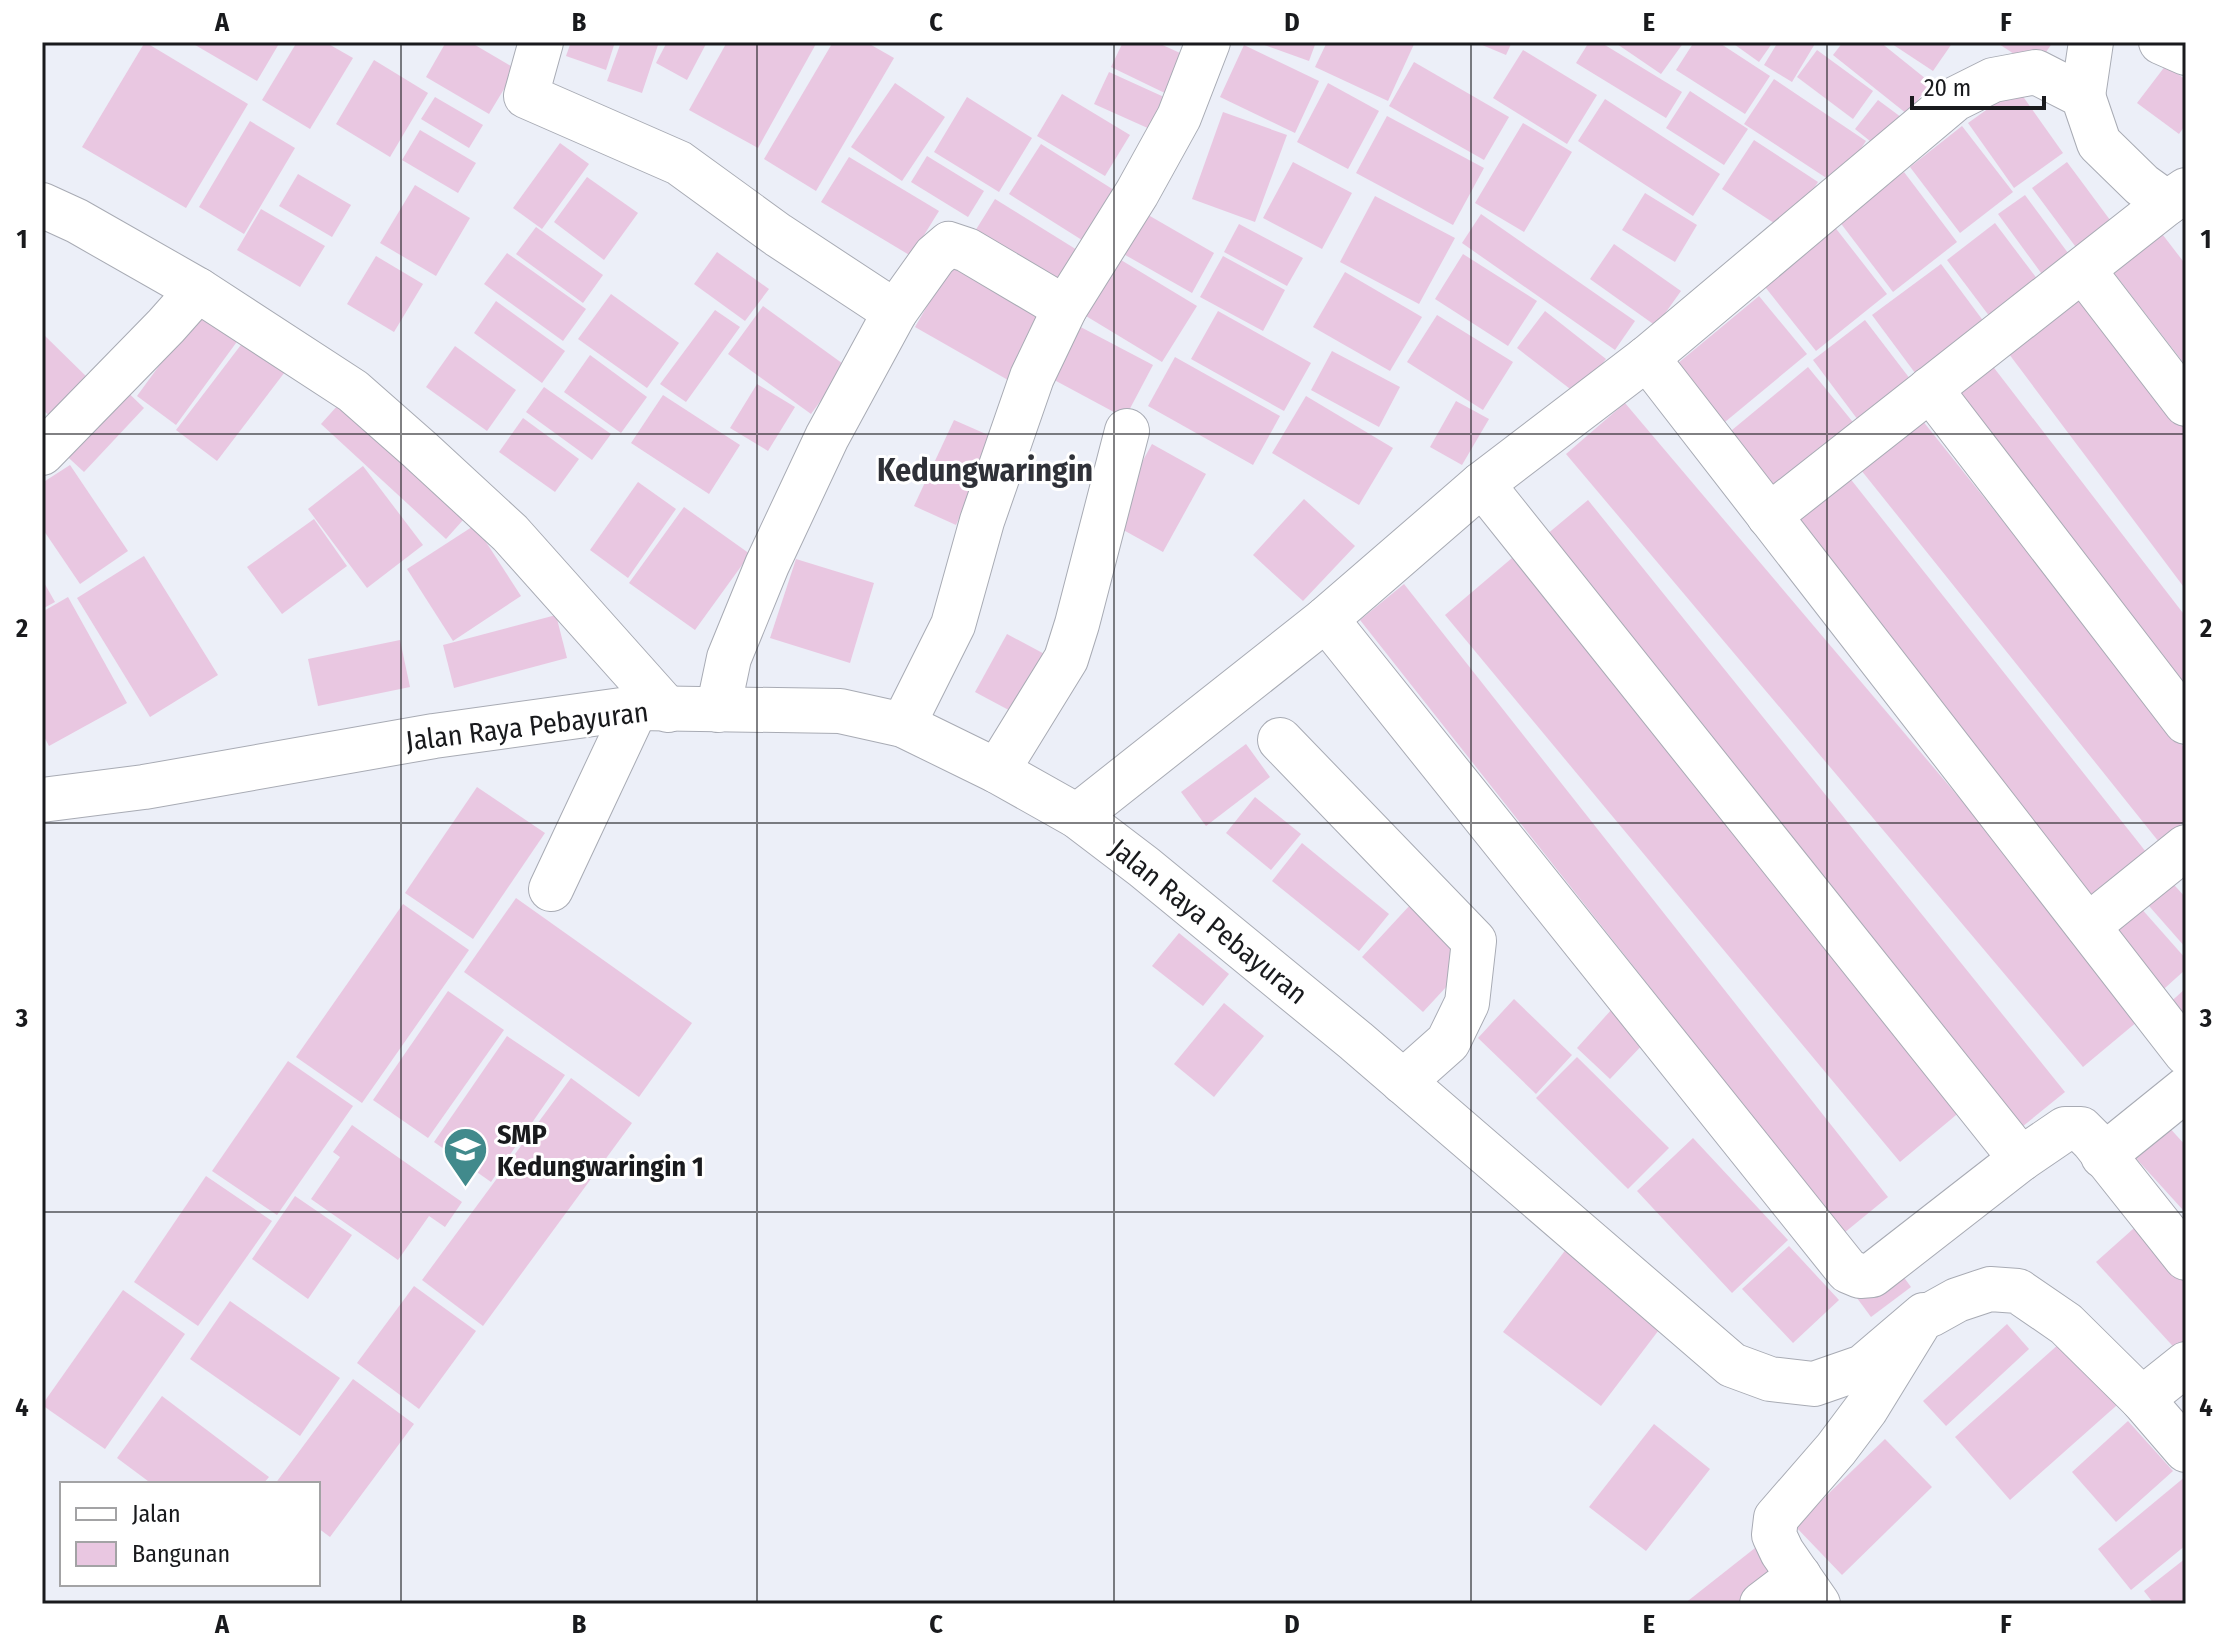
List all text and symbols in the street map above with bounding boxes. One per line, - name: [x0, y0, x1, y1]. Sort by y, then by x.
- text: A: [214, 7, 230, 38]
- text: B: [572, 7, 587, 38]
- text: C: [929, 7, 943, 38]
- text: D: [1284, 7, 1300, 38]
- text: E: [1643, 7, 1655, 38]
- text: F: [2000, 7, 2012, 38]
- scale bar: [1912, 60, 2044, 110]
- text: 20 m: [1924, 74, 1971, 102]
- text: 1: [17, 224, 28, 255]
- text: 1: [2201, 224, 2212, 255]
- district label: Kedungwaringin: [877, 451, 1093, 489]
- text: 2: [15, 613, 28, 644]
- text: 2: [2199, 613, 2212, 644]
- street label: Jalan Raya Pebayuran: [404, 695, 650, 758]
- street label: Jalan Raya Pebayuran: [1103, 832, 1314, 1011]
- text: 3: [15, 1003, 28, 1034]
- text: 3: [2199, 1003, 2212, 1034]
- place label: SMP Kedungwaringin 1: [497, 1118, 704, 1183]
- school or university icon: SMP Kedungwaringin 1: [442, 1126, 490, 1189]
- text: 4: [15, 1392, 29, 1423]
- text: 4: [2199, 1392, 2213, 1423]
- legend: [60, 1482, 320, 1586]
- text: Jalan: [132, 1500, 181, 1528]
- text: Bangunan: [132, 1540, 230, 1568]
- text: A: [214, 1609, 230, 1640]
- text: B: [572, 1609, 587, 1640]
- text: C: [929, 1609, 943, 1640]
- text: D: [1284, 1609, 1300, 1640]
- text: E: [1643, 1609, 1655, 1640]
- text: F: [2000, 1609, 2012, 1640]

